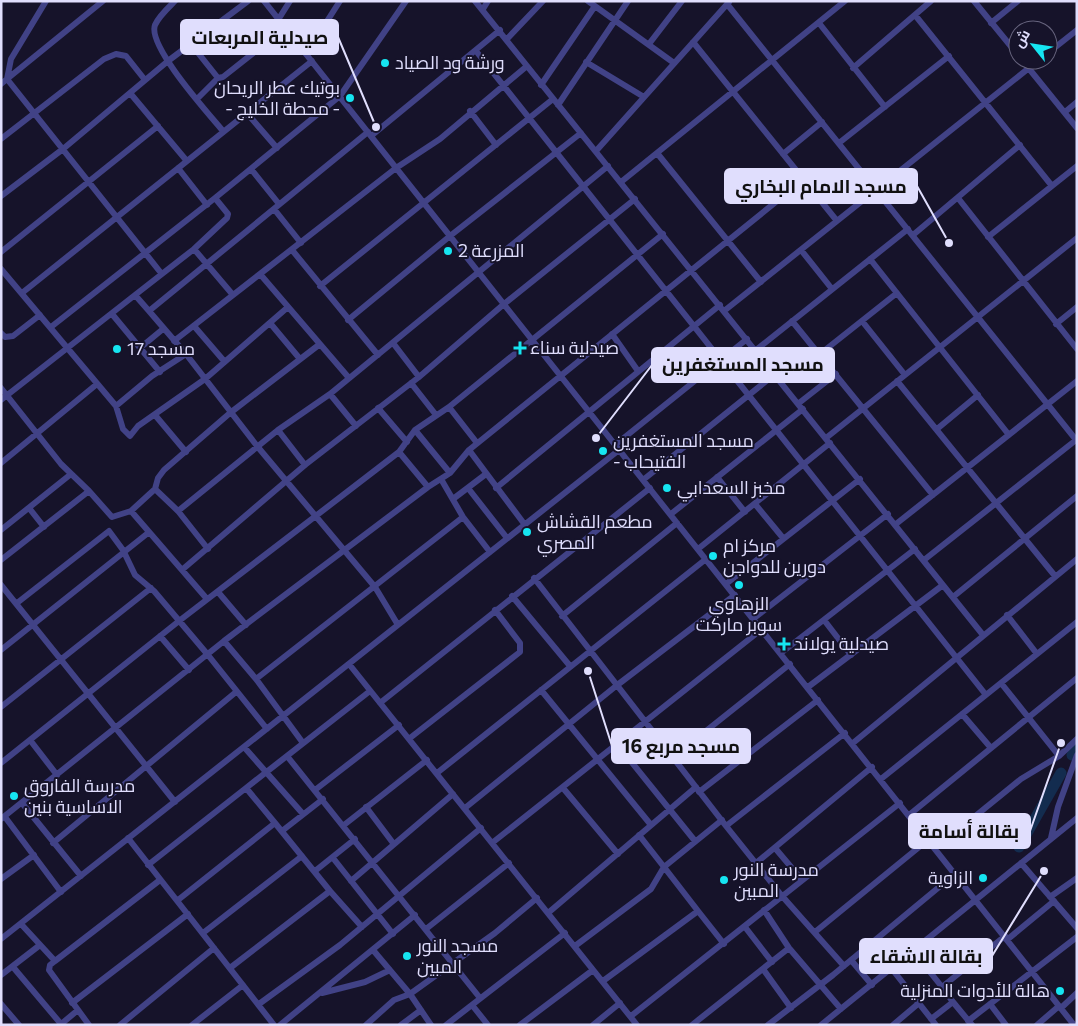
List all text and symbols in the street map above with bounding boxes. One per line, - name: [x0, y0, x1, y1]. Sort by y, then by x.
- callout: صيدلية المربعات: [181, 20, 338, 54]
- north arrow: [1008, 20, 1058, 70]
- text: صيدلية المربعات: [192, 25, 328, 49]
- text: ش: [1009, 26, 1034, 51]
- place label: ورشة ود الصياد: [395, 51, 505, 74]
- marker: ورشة ود الصياد: [379, 57, 391, 69]
- place label: بوتيك عطر الريحان - محطة الخليج -: [214, 76, 340, 121]
- marker: بوتيك عطر الريحان - محطة الخليج -: [344, 92, 356, 104]
- callout: مسجد الامام البخاري: [725, 169, 917, 203]
- text: مسجد الامام البخاري: [735, 174, 907, 202]
- place label: المزرعة 2: [458, 239, 525, 262]
- marker: المزرعة 2: [442, 245, 454, 257]
- place label: صيدلية سناء: [530, 336, 619, 358]
- place label: مسجد 17: [127, 337, 195, 359]
- marker: صيدلية سناء: [514, 342, 526, 354]
- marker: مسجد 17: [111, 343, 123, 355]
- callout: مسجد المستغفرين: [652, 348, 834, 382]
- text: مسجد المستغفرين: [662, 352, 824, 376]
- place label: مسجد المستغفرين - الفتيحاب: [613, 429, 754, 472]
- marker: مسجد المستغفرين - الفتيحاب: [597, 445, 609, 457]
- place label: مخبز السعدابي: [677, 476, 785, 502]
- marker: مخبز السعدابي: [661, 482, 673, 494]
- place label: مطعم القشاش المصري: [537, 510, 653, 557]
- marker: مطعم القشاش المصري: [521, 526, 533, 538]
- place label: مركز ام دورين للدواجن: [723, 534, 826, 578]
- marker: مركز ام دورين للدواجن: [707, 550, 719, 562]
- marker: الزهاوي سوبر ماركت: [733, 579, 745, 591]
- place label: الزهاوي سوبر ماركت: [696, 592, 782, 636]
- place label: صيدلية يولاند: [794, 632, 889, 655]
- marker: صيدلية يولاند: [778, 638, 790, 650]
- callout: مسجد مربع 16: [612, 729, 750, 763]
- text: مسجد مربع 16: [622, 734, 740, 760]
- place label: مدرسة الفاروق الاساسية بنين: [24, 774, 135, 818]
- marker: مدرسة الفاروق الاساسية بنين: [8, 790, 20, 802]
- callout: بقالة أسامة: [909, 814, 1030, 848]
- text: بقالة أسامة: [919, 818, 1019, 842]
- place label: مدرسة النور المبين: [733, 858, 819, 902]
- place label: الزاوية: [928, 866, 973, 889]
- marker: الزاوية: [977, 872, 989, 884]
- marker: مدرسة النور المبين: [718, 874, 730, 886]
- place label: مسجد النور المبين: [416, 934, 498, 978]
- callout: بقالة الاشقاء: [860, 939, 992, 973]
- text: بقالة الاشقاء: [870, 944, 982, 967]
- marker: مسجد النور المبين: [401, 950, 413, 962]
- place label: هالة للأدوات المنزلية: [900, 979, 1050, 1002]
- marker: هالة للأدوات المنزلية: [1054, 985, 1066, 997]

